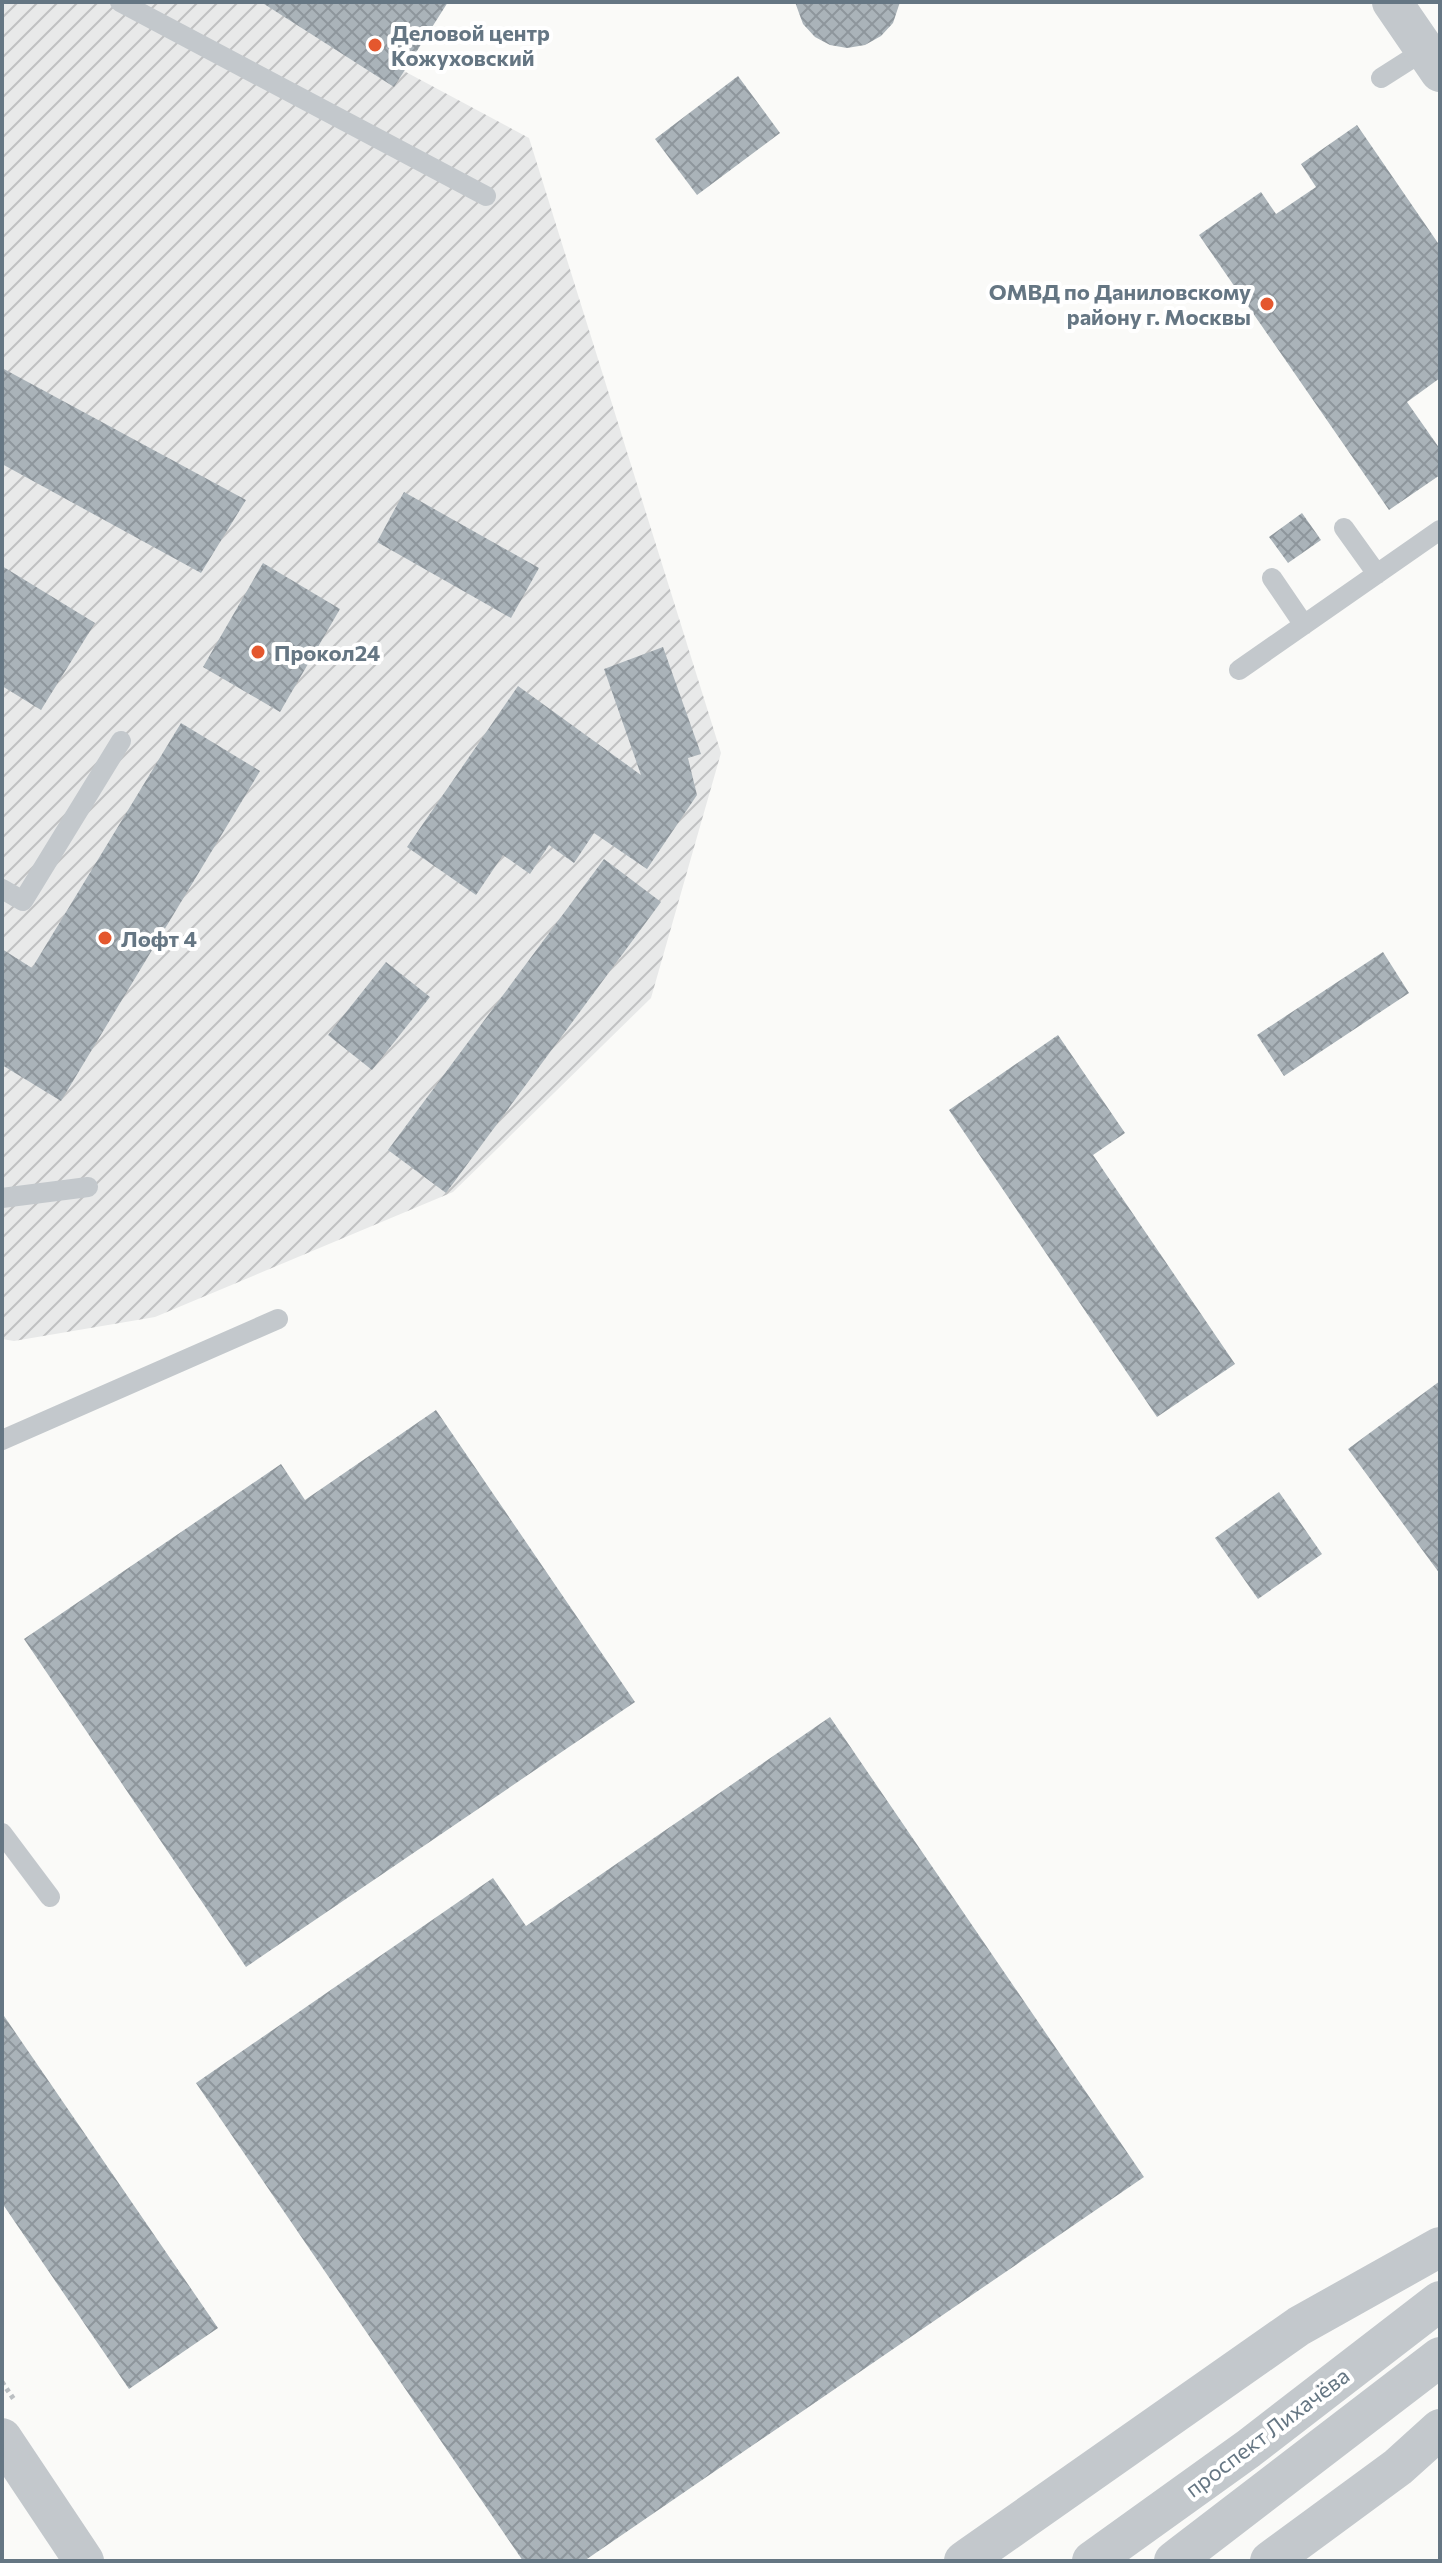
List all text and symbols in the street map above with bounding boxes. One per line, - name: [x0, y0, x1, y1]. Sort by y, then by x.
- place label: Деловой центр Кожуховский: [391, 19, 550, 71]
- marker: Деловой центр Кожуховский: [366, 36, 384, 54]
- place label: ОМВД по Даниловскому району г. Москвы: [989, 278, 1251, 330]
- marker: ОМВД по Даниловскому району г. Москвы: [1258, 295, 1276, 313]
- place label: Прокол24: [274, 639, 380, 666]
- marker: Прокол24: [249, 643, 267, 661]
- place label: Лофт 4: [121, 925, 197, 952]
- marker: Лофт 4: [96, 929, 114, 947]
- street label: проспект Лихачёва: [1180, 2361, 1354, 2503]

